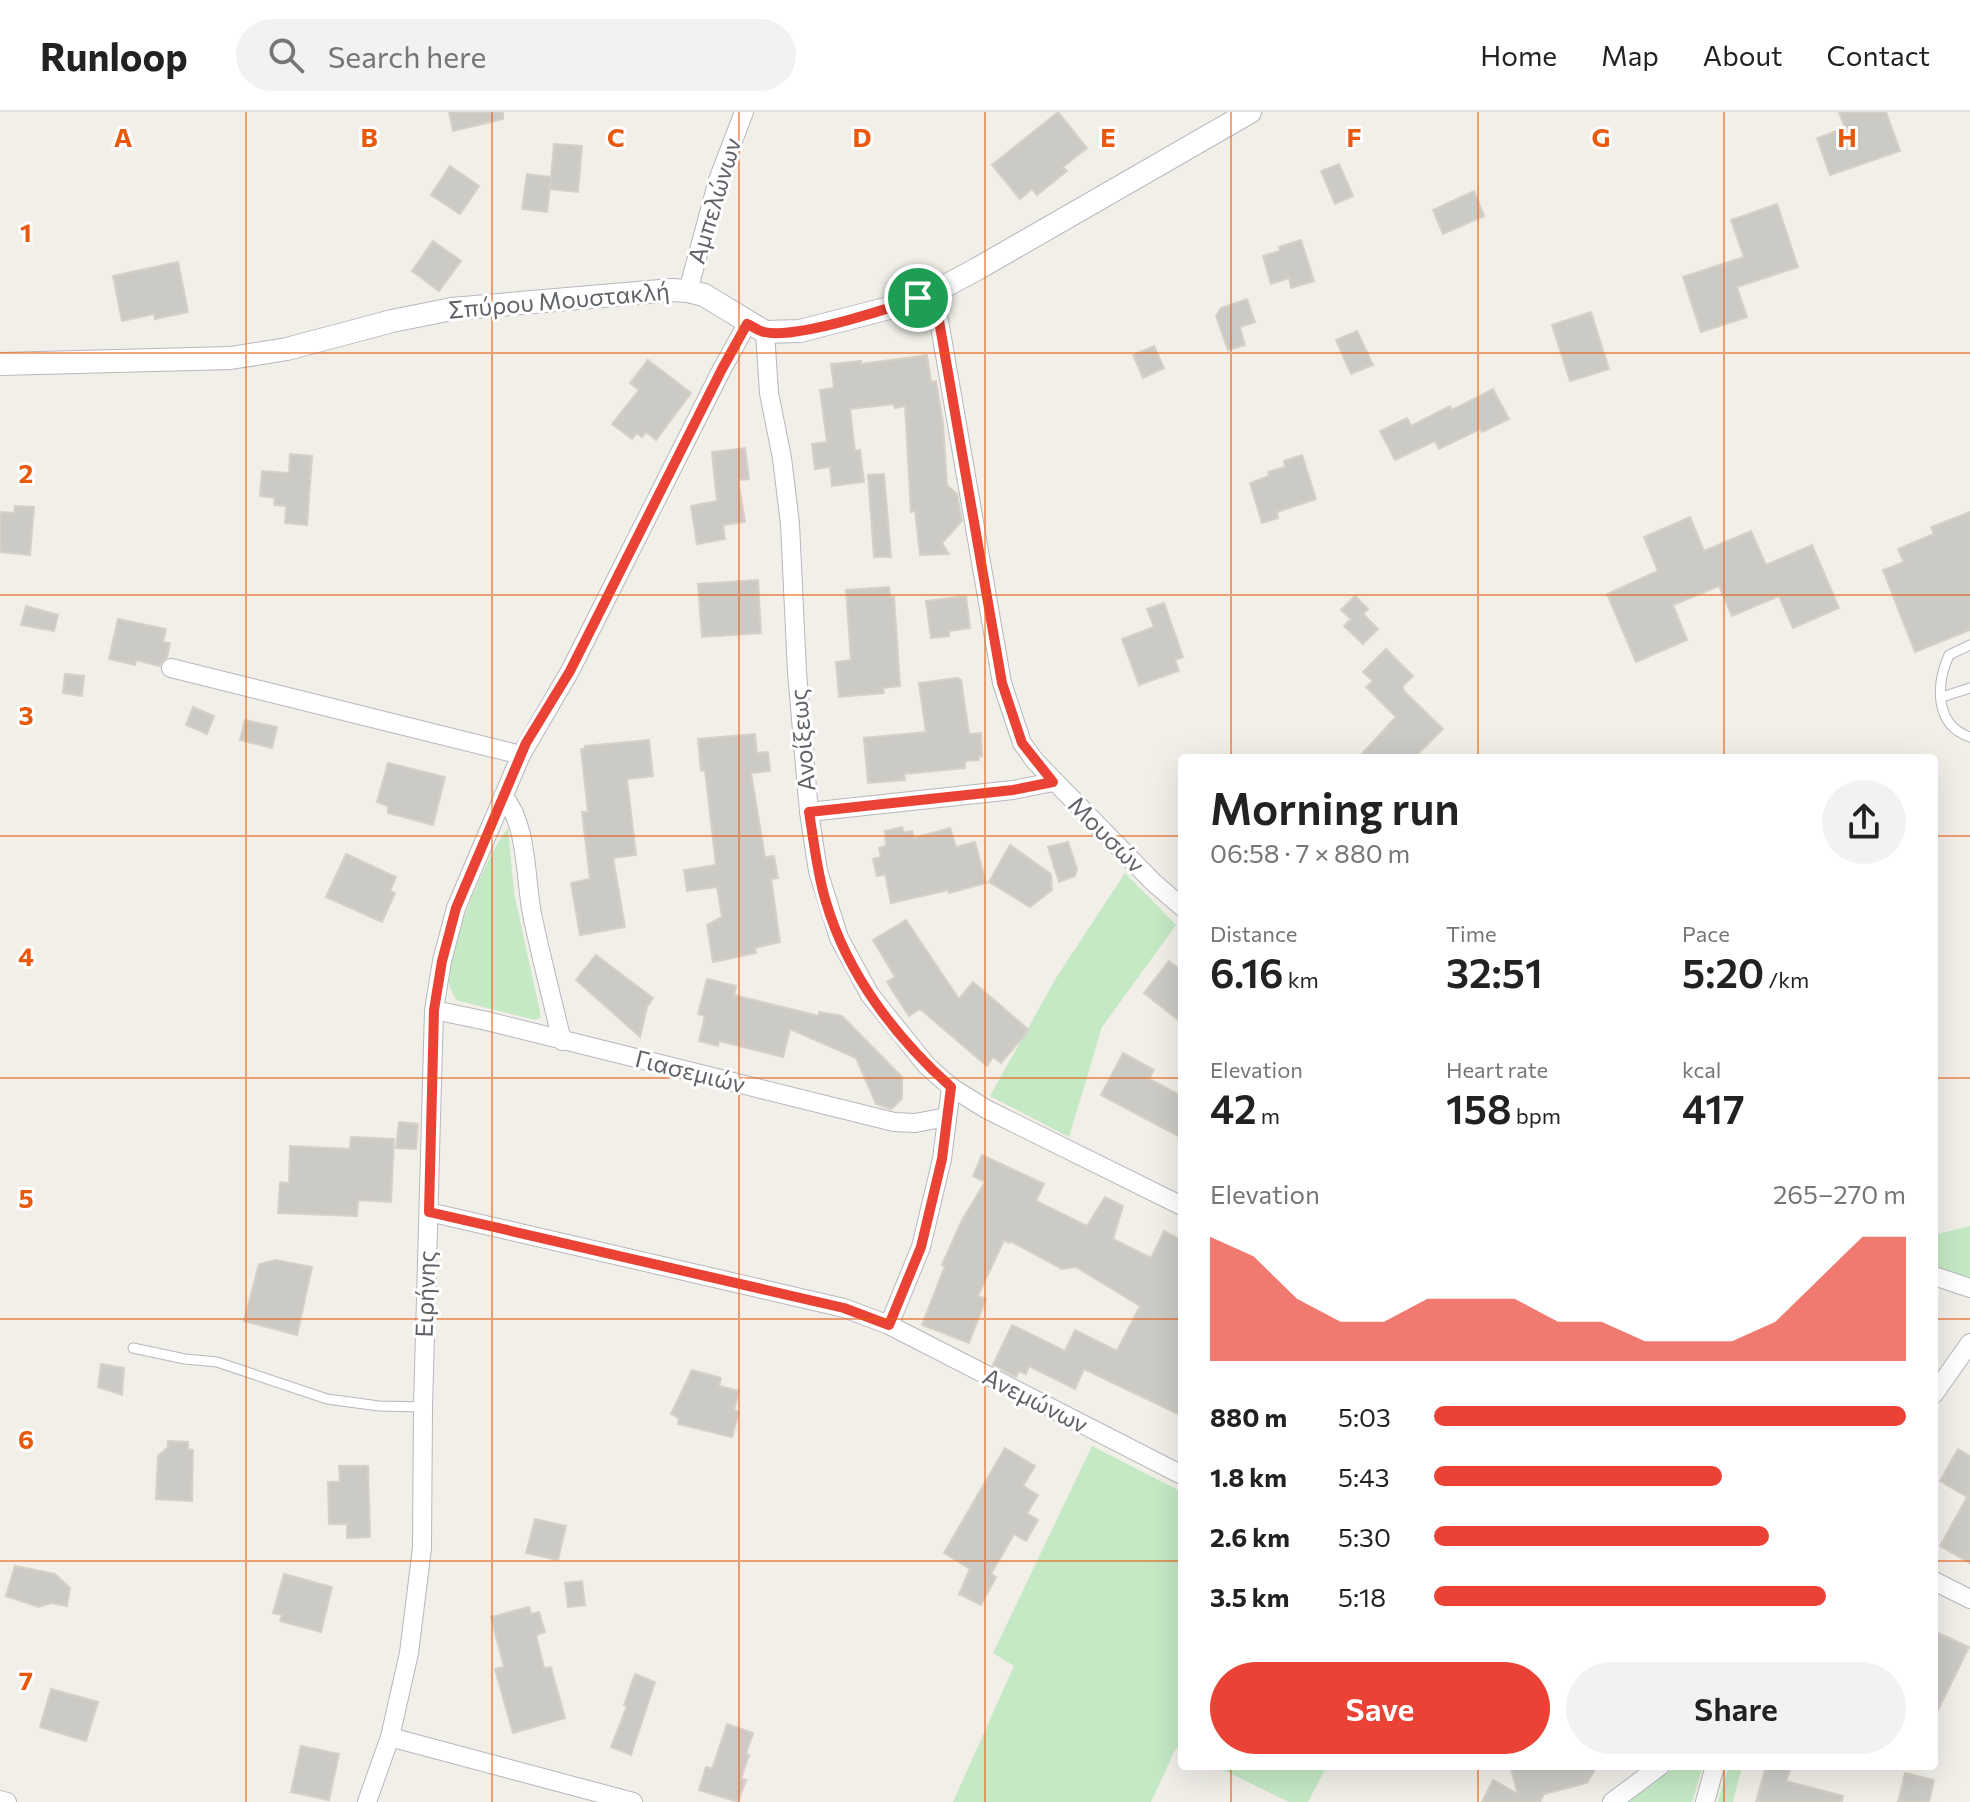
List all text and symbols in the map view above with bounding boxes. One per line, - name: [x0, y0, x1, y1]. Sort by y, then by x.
- search box: [236, 19, 796, 91]
- text: Runloop: [40, 32, 188, 79]
- icon: search: [264, 33, 308, 77]
- text: Search here: [328, 37, 486, 74]
- text: Home: [1480, 38, 1557, 72]
- text: Map: [1601, 38, 1659, 72]
- text: About: [1703, 38, 1783, 72]
- text: Contact: [1827, 38, 1930, 72]
- text: A: [114, 121, 133, 152]
- text: B: [360, 121, 378, 152]
- text: C: [607, 121, 625, 152]
- text: D: [852, 121, 872, 152]
- text: E: [1100, 121, 1116, 152]
- text: F: [1346, 121, 1362, 152]
- text: G: [1592, 121, 1610, 152]
- text: H: [1837, 121, 1857, 152]
- street label: Αμπελώνων: [681, 134, 746, 267]
- text: 1: [20, 216, 32, 247]
- pin: [884, 264, 952, 332]
- street label: Σπύρου Μουστακλή: [447, 275, 671, 324]
- icon: arrive: [896, 276, 940, 320]
- text: 2: [19, 457, 33, 488]
- street label: Ανοίξεως: [783, 688, 820, 792]
- text: 3: [18, 699, 34, 730]
- text: Morning run: [1210, 780, 1460, 834]
- button: share: [1822, 780, 1906, 864]
- street label: Μουσών: [1063, 790, 1151, 878]
- text: 06:58 · 7 × 880 m: [1210, 837, 1410, 868]
- text: Distance: [1210, 920, 1297, 947]
- text: Time: [1446, 920, 1497, 947]
- text: Pace: [1682, 920, 1730, 947]
- text: 4: [18, 940, 34, 971]
- text: 6.16: [1210, 947, 1283, 996]
- text: 32:51: [1446, 947, 1543, 996]
- text: 5:20: [1682, 947, 1764, 996]
- text: km: [1283, 966, 1319, 993]
- text: /km: [1764, 966, 1809, 993]
- street label: Γιασεμιών: [632, 1043, 748, 1098]
- text: Elevation: [1210, 1056, 1303, 1083]
- text: Heart rate: [1446, 1056, 1548, 1083]
- text: kcal: [1682, 1056, 1721, 1083]
- text: 42: [1210, 1083, 1257, 1132]
- text: 158: [1446, 1083, 1512, 1132]
- text: 417: [1682, 1083, 1745, 1132]
- text: m: [1257, 1102, 1280, 1129]
- text: bpm: [1512, 1102, 1561, 1129]
- text: Elevation: [1210, 1178, 1320, 1209]
- text: 265–270 m: [1773, 1178, 1906, 1209]
- text: 5: [18, 1182, 34, 1213]
- street label: Ειρήνης: [408, 1250, 441, 1338]
- street label: Ανεμώνων: [978, 1361, 1093, 1438]
- text: 880 m: [1210, 1401, 1287, 1432]
- text: 5:03: [1338, 1401, 1391, 1432]
- text: 6: [18, 1423, 34, 1454]
- text: 1.8 km: [1210, 1461, 1287, 1492]
- text: 5:43: [1338, 1461, 1390, 1492]
- text: 2.6 km: [1210, 1521, 1290, 1552]
- text: 5:30: [1338, 1521, 1391, 1552]
- text: 3.5 km: [1210, 1581, 1289, 1612]
- text: 5:18: [1338, 1581, 1386, 1612]
- button: Save: [1210, 1662, 1550, 1754]
- button: Share: [1566, 1662, 1906, 1754]
- text: 7: [19, 1664, 33, 1695]

